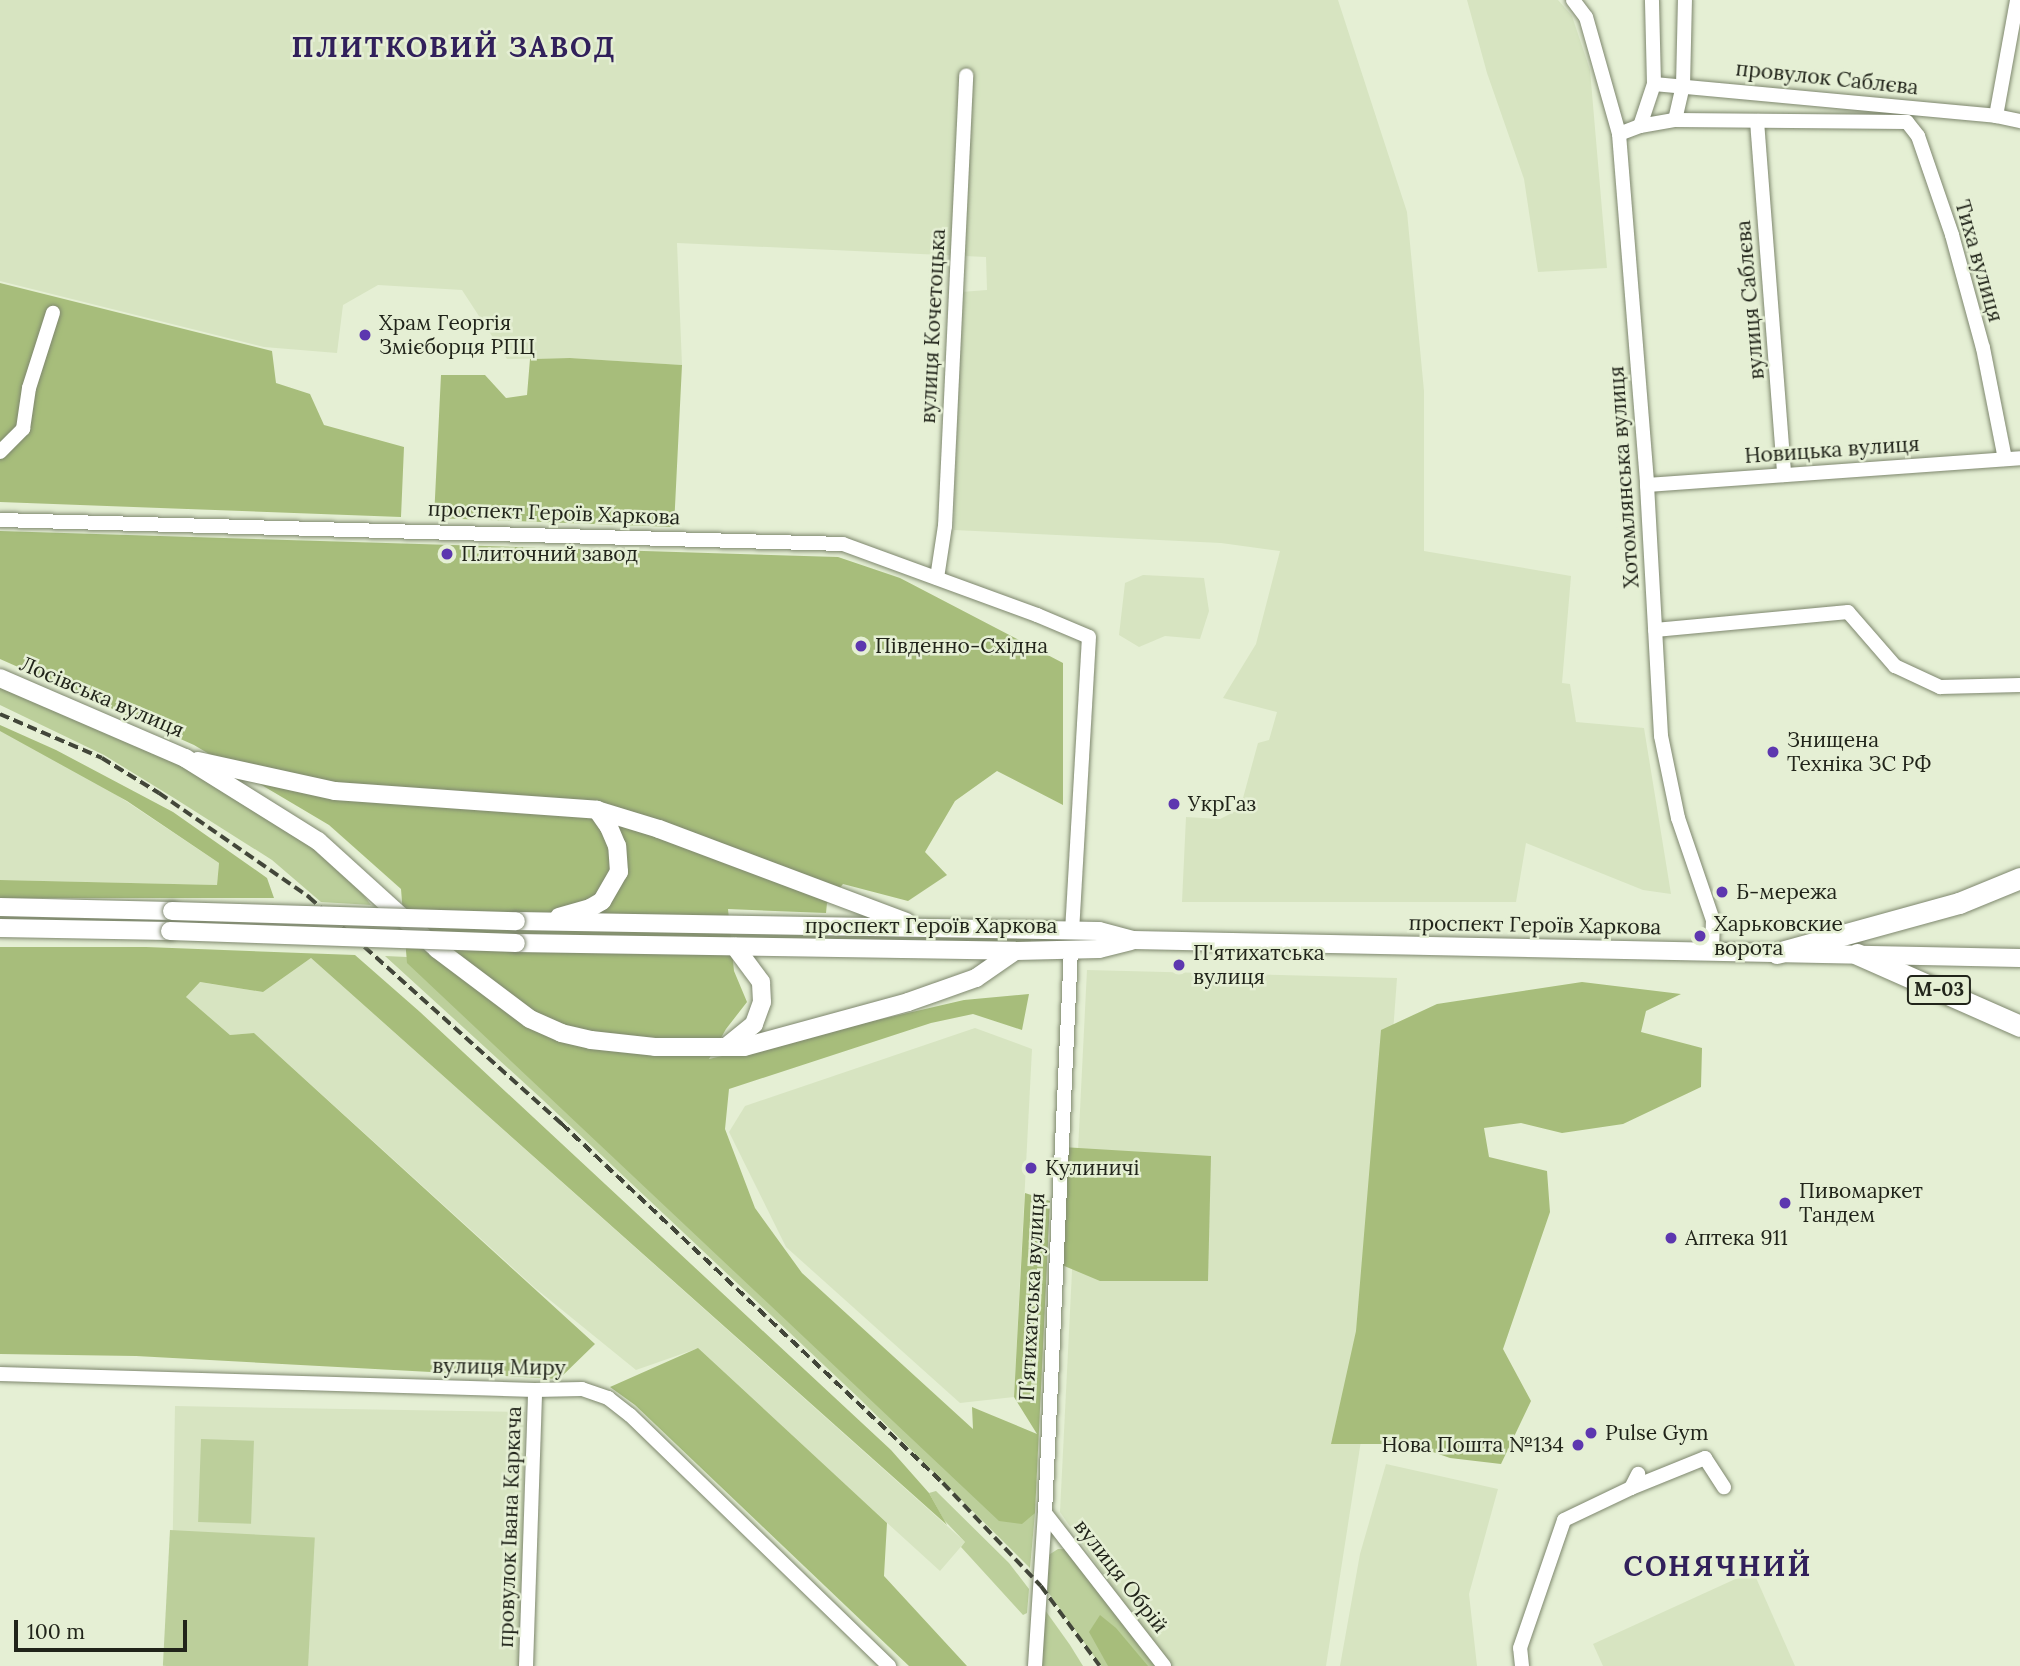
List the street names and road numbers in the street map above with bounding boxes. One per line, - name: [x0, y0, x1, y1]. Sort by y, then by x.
- street label: провулок Саблєва: [1734, 56, 1920, 100]
- street label: Тиха вулиця: [1950, 197, 2008, 325]
- street label: вулиця Саблєва: [1730, 219, 1770, 381]
- street label: вулиця Кочетоцька: [915, 228, 951, 424]
- street label: Хотомлянська вулиця: [1604, 365, 1644, 589]
- street label: Новицька вулиця: [1744, 431, 1920, 469]
- street label: проспект Героїв Харкова: [427, 496, 681, 530]
- street label: Лосівська вулиця: [16, 651, 188, 743]
- street label: проспект Героїв Харкова: [1408, 910, 1662, 940]
- street label: проспект Героїв Харкова: [805, 913, 1057, 939]
- road number: М-03: [1906, 974, 1972, 1006]
- street label: П’ятихатська вулиця: [1014, 1192, 1050, 1402]
- street label: вулиця Миру: [432, 1353, 566, 1381]
- street label: провулок Івана Каркача: [493, 1406, 527, 1648]
- street label: вулиця Обрій: [1069, 1514, 1173, 1638]

